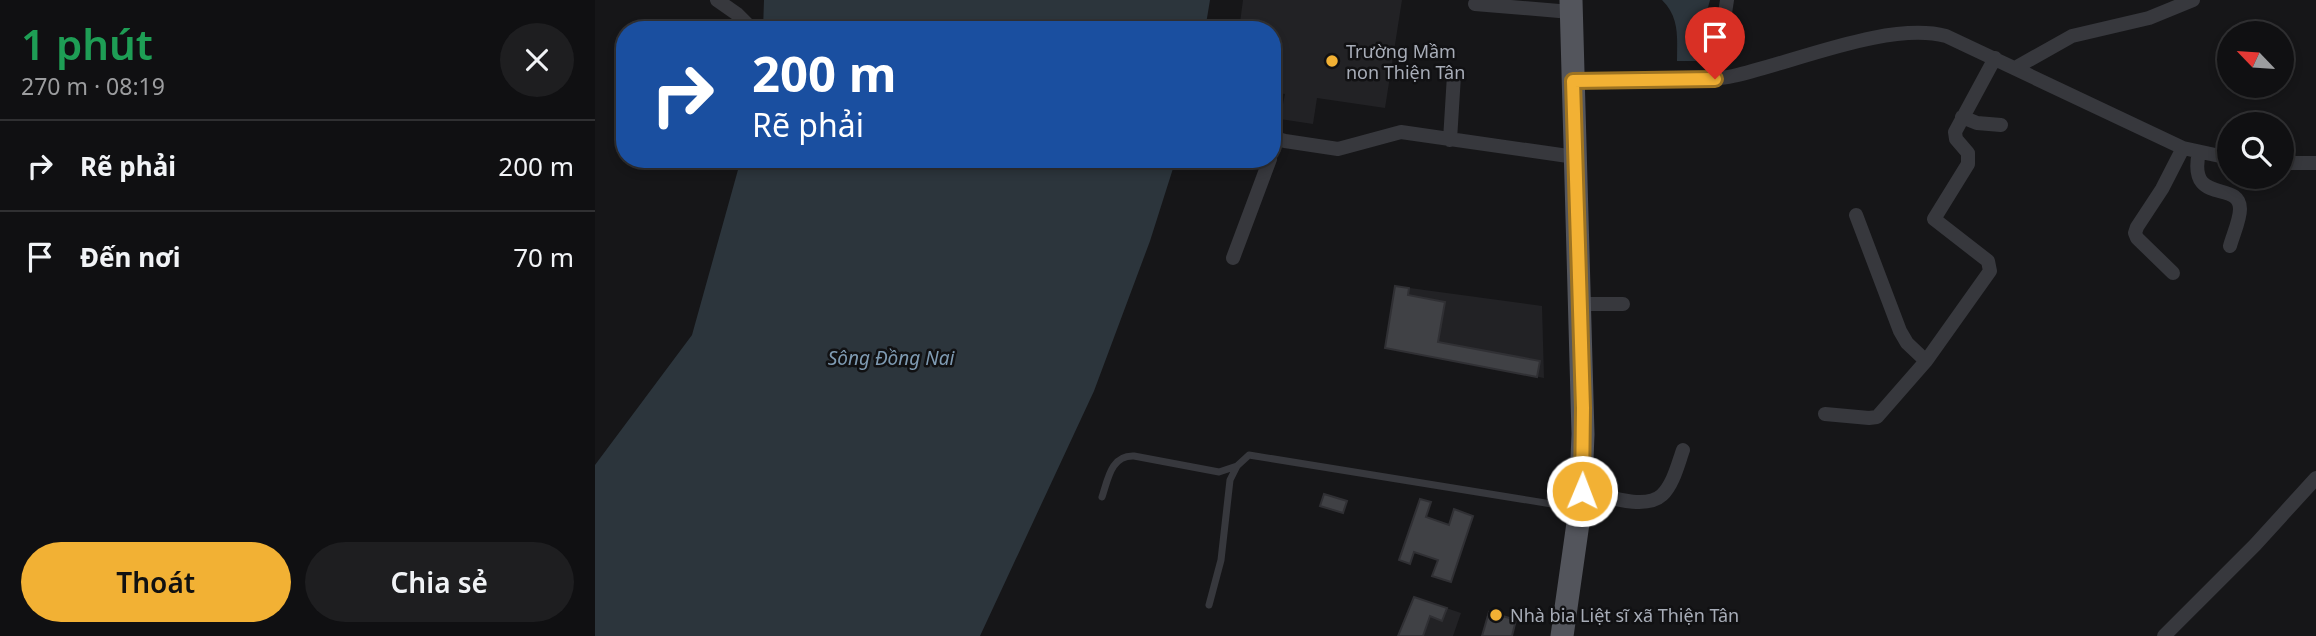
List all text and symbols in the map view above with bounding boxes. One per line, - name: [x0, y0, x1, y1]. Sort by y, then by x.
- pin: [1685, 7, 1745, 79]
- text: 1 phút: [21, 15, 153, 72]
- icon: arrive: [1696, 18, 1734, 56]
- north arrow: [2217, 21, 2294, 98]
- map controls: [2217, 21, 2294, 189]
- button: close: [500, 23, 574, 97]
- place label: Trường Mầm non Thiện Tân: [1346, 39, 1465, 84]
- text: 200 m: [752, 40, 897, 106]
- icon: right: [637, 49, 728, 140]
- marker: Trường Mầm non Thiện Tân: [1324, 53, 1340, 69]
- text: 270 m · 08:19: [21, 70, 165, 102]
- text: Rẽ phải: [752, 103, 864, 146]
- button: search: [2217, 112, 2294, 189]
- icon: right: [21, 147, 59, 185]
- text: Rẽ phải: [80, 148, 176, 184]
- text: 200 m: [498, 148, 574, 184]
- icon: arrive: [21, 238, 59, 276]
- text: Đến nơi: [80, 239, 181, 275]
- text: 70 m: [513, 239, 574, 275]
- water label: Sông Đồng Nai: [828, 345, 955, 371]
- position arrow: [1545, 454, 1619, 528]
- button: Thoát: [21, 542, 291, 622]
- button: Chia sẻ: [305, 542, 574, 622]
- place label: Nhà bia Liệt sĩ xã Thiện Tân: [1510, 603, 1739, 627]
- marker: Nhà bia Liệt sĩ xã Thiện Tân: [1488, 607, 1504, 623]

